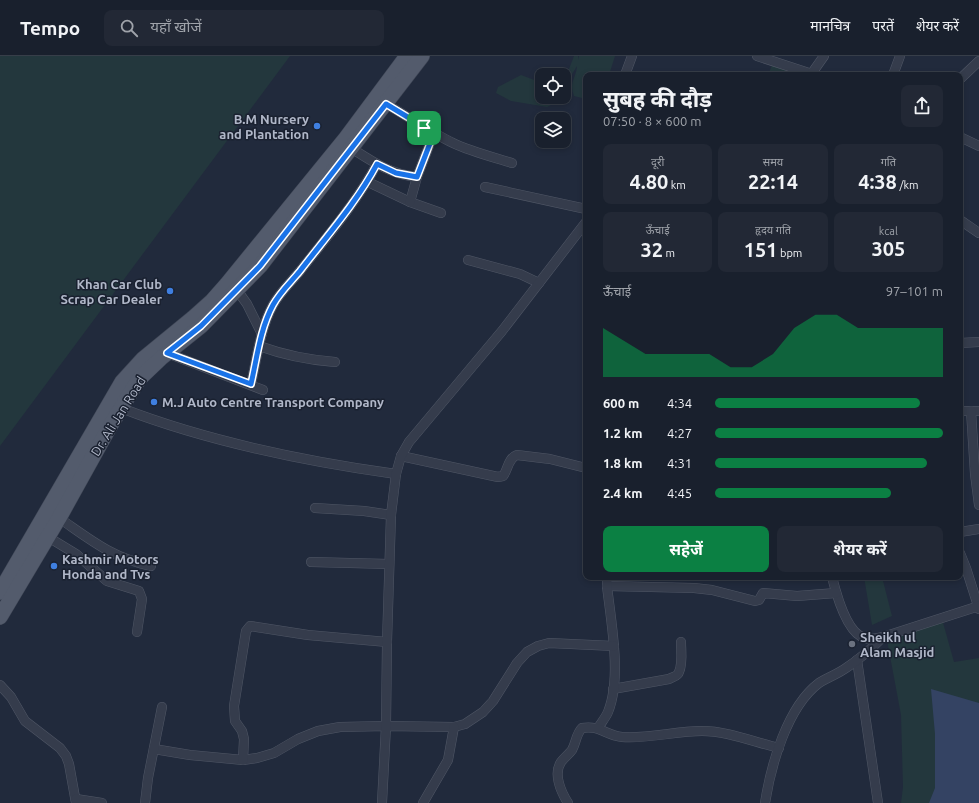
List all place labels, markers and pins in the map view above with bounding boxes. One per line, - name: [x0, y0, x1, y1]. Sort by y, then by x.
- pin: [407, 111, 441, 145]
- place label: B.M Nursery and Plantation: [219, 112, 309, 141]
- marker: B.M Nursery and Plantation: [312, 121, 322, 131]
- place label: Khan Car Club Scrap Car Dealer: [60, 277, 163, 306]
- marker: Khan Car Club Scrap Car Dealer: [165, 286, 175, 296]
- place label: M.J Auto Centre Transport Company: [162, 395, 384, 409]
- marker: M.J Auto Centre Transport Company: [149, 397, 159, 407]
- place label: Kashmir Motors Honda and Tvs: [62, 552, 159, 581]
- marker: Kashmir Motors Honda and Tvs: [49, 561, 59, 571]
- place label: Sheikh ul Alam Masjid: [860, 630, 934, 659]
- marker: Sheikh ul Alam Masjid: [847, 639, 857, 649]

